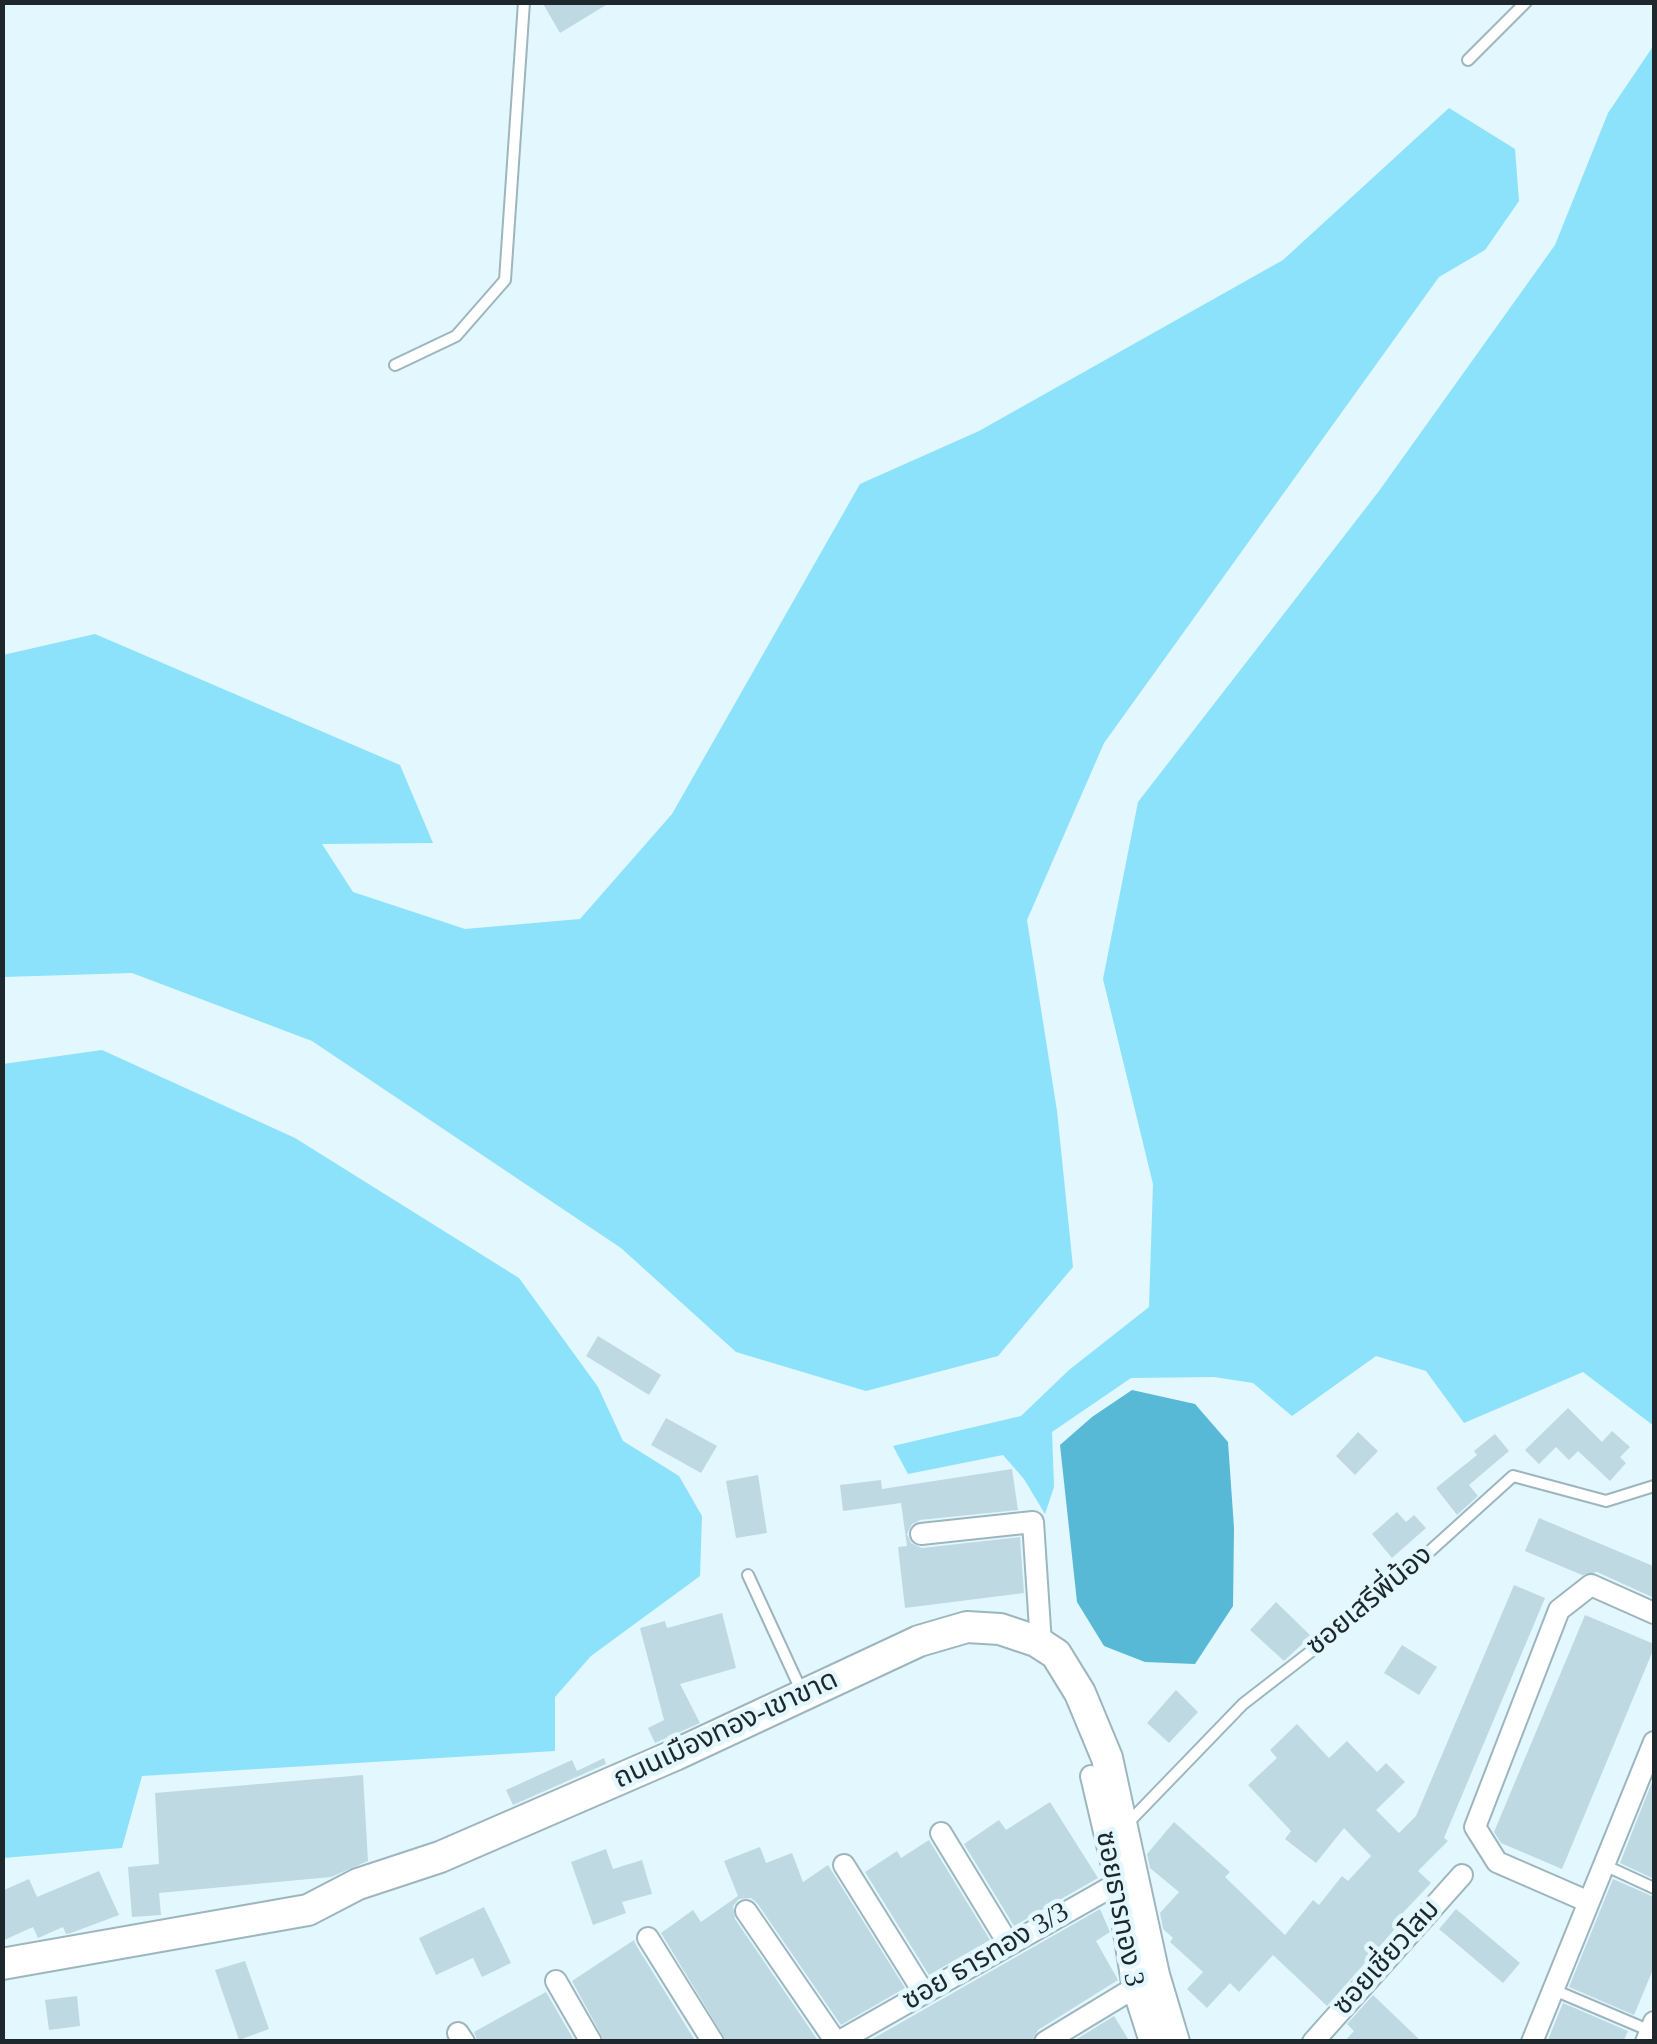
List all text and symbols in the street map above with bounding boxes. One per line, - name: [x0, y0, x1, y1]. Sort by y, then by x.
- street label: ซอยเสรีพี่น้อง: [1300, 1539, 1440, 1663]
- street label: ถนนเมืองทอง-เขาขาด: [608, 1663, 844, 1797]
- street label: ซอยธารทอง 3: [1087, 1828, 1151, 1990]
- street label: ซอยเชี่ยวโสม: [1326, 1893, 1448, 2023]
- street label: ซอย ธารทอง 3/3: [897, 1896, 1075, 2018]

